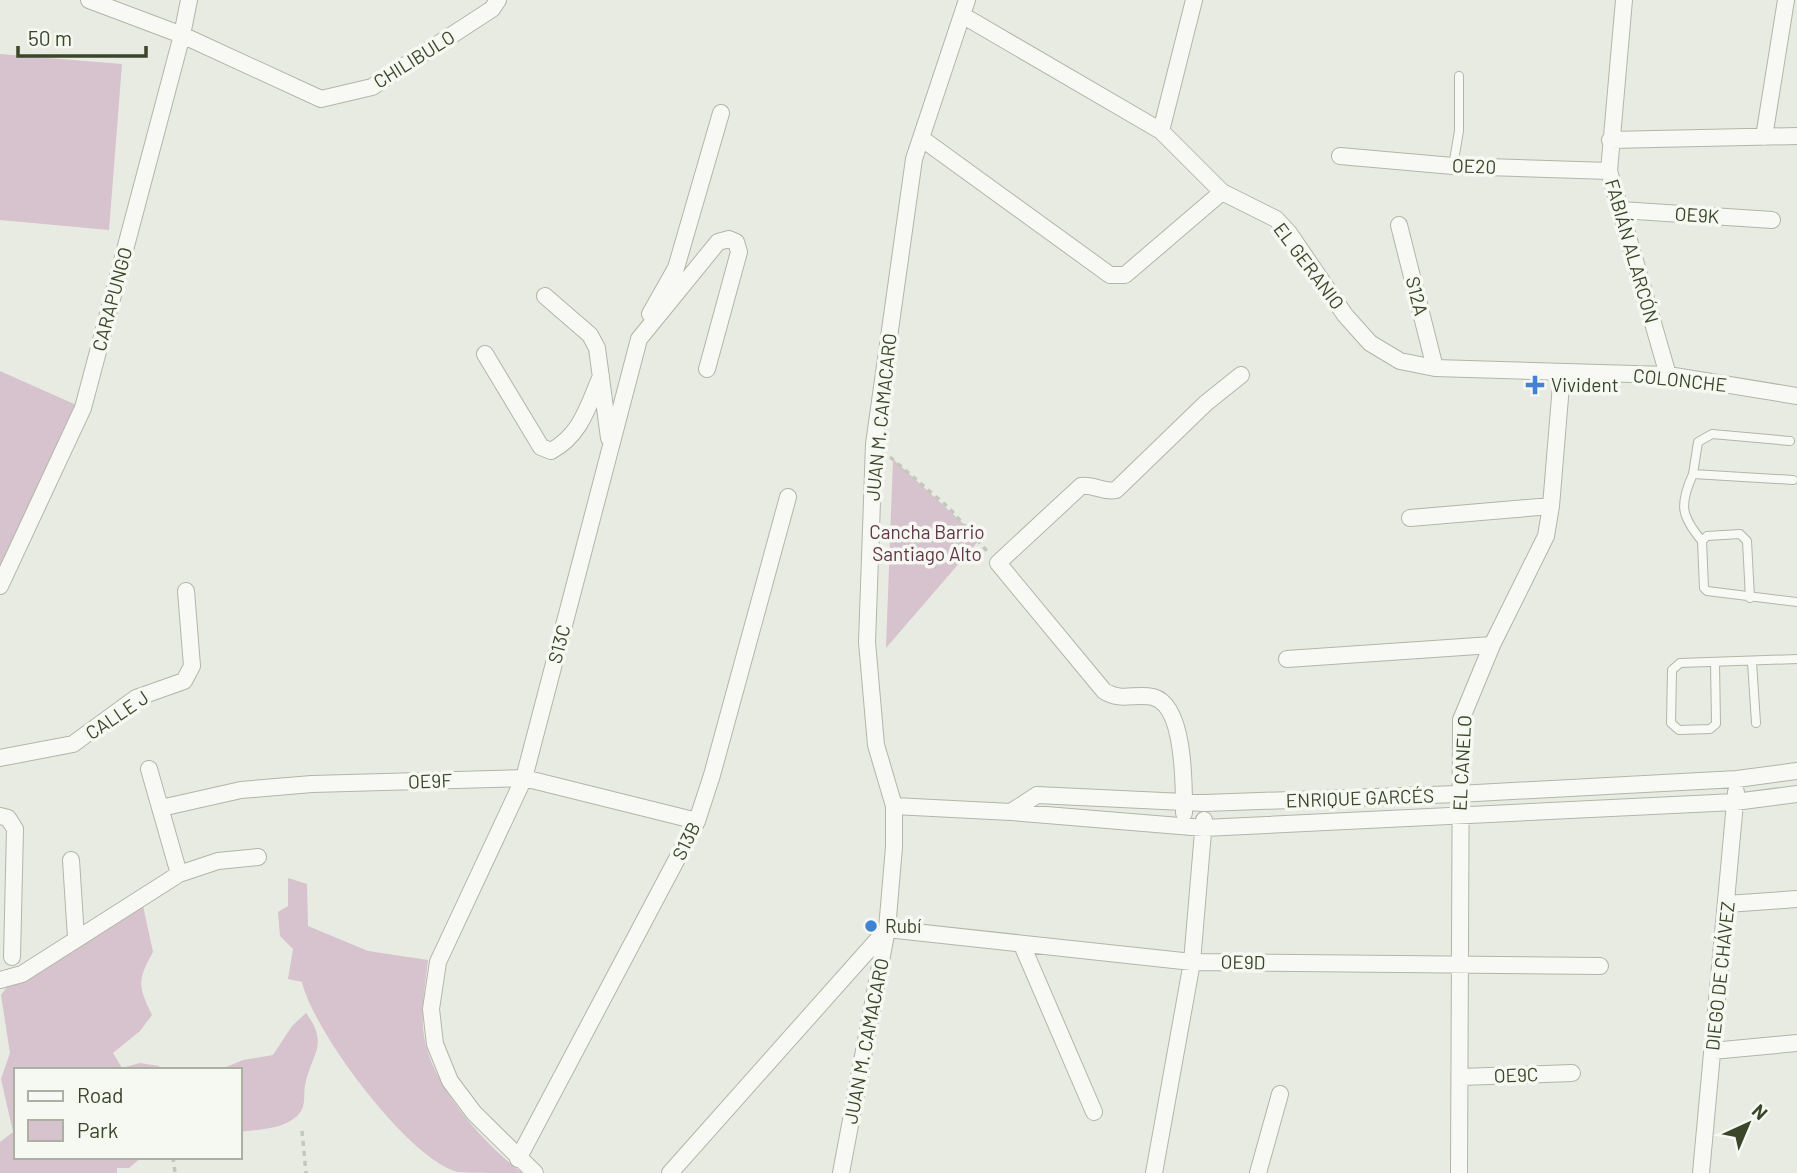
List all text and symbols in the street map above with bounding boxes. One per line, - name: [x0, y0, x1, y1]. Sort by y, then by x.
- scale bar: [18, 14, 145, 58]
- text: 50 m: [28, 25, 72, 50]
- street label: CHILIBULO: [369, 25, 459, 93]
- street label: OE20: [1452, 153, 1497, 178]
- street label: FABIÁN ALARCÓN: [1601, 176, 1664, 326]
- street label: OE9K: [1674, 201, 1721, 228]
- street label: EL GERANIO: [1269, 218, 1349, 314]
- street label: CARAPUNGO: [87, 244, 136, 353]
- street label: S12A: [1402, 274, 1433, 318]
- street label: JUAN M. CAMACARO: [860, 332, 901, 502]
- street label: COLONCHE: [1632, 363, 1728, 396]
- place label: Vivident: [1551, 373, 1619, 396]
- marker: Vivident: [1525, 375, 1545, 395]
- park label: Cancha Barrio Santiago Alto: [869, 520, 985, 565]
- street label: S13C: [542, 622, 575, 666]
- street label: CALLE J: [81, 685, 153, 744]
- street label: EL CANELO: [1448, 715, 1475, 811]
- street label: OE9F: [408, 768, 453, 793]
- street label: ENRIQUE GARCÉS: [1285, 783, 1435, 812]
- street label: S13B: [667, 818, 705, 864]
- street label: DIEGO DE CHÁVEZ: [1700, 900, 1739, 1052]
- place label: Rubí: [885, 914, 921, 937]
- marker: Rubí: [863, 918, 879, 934]
- street label: OE9D: [1220, 950, 1266, 973]
- street label: JUAN M. CAMACARO: [838, 956, 893, 1126]
- street label: OE9C: [1493, 1062, 1539, 1087]
- legend: [14, 1068, 242, 1159]
- text: Road: [77, 1082, 123, 1107]
- north arrow: [1713, 1089, 1783, 1159]
- text: N: [1748, 1099, 1773, 1124]
- text: Park: [77, 1117, 118, 1142]

